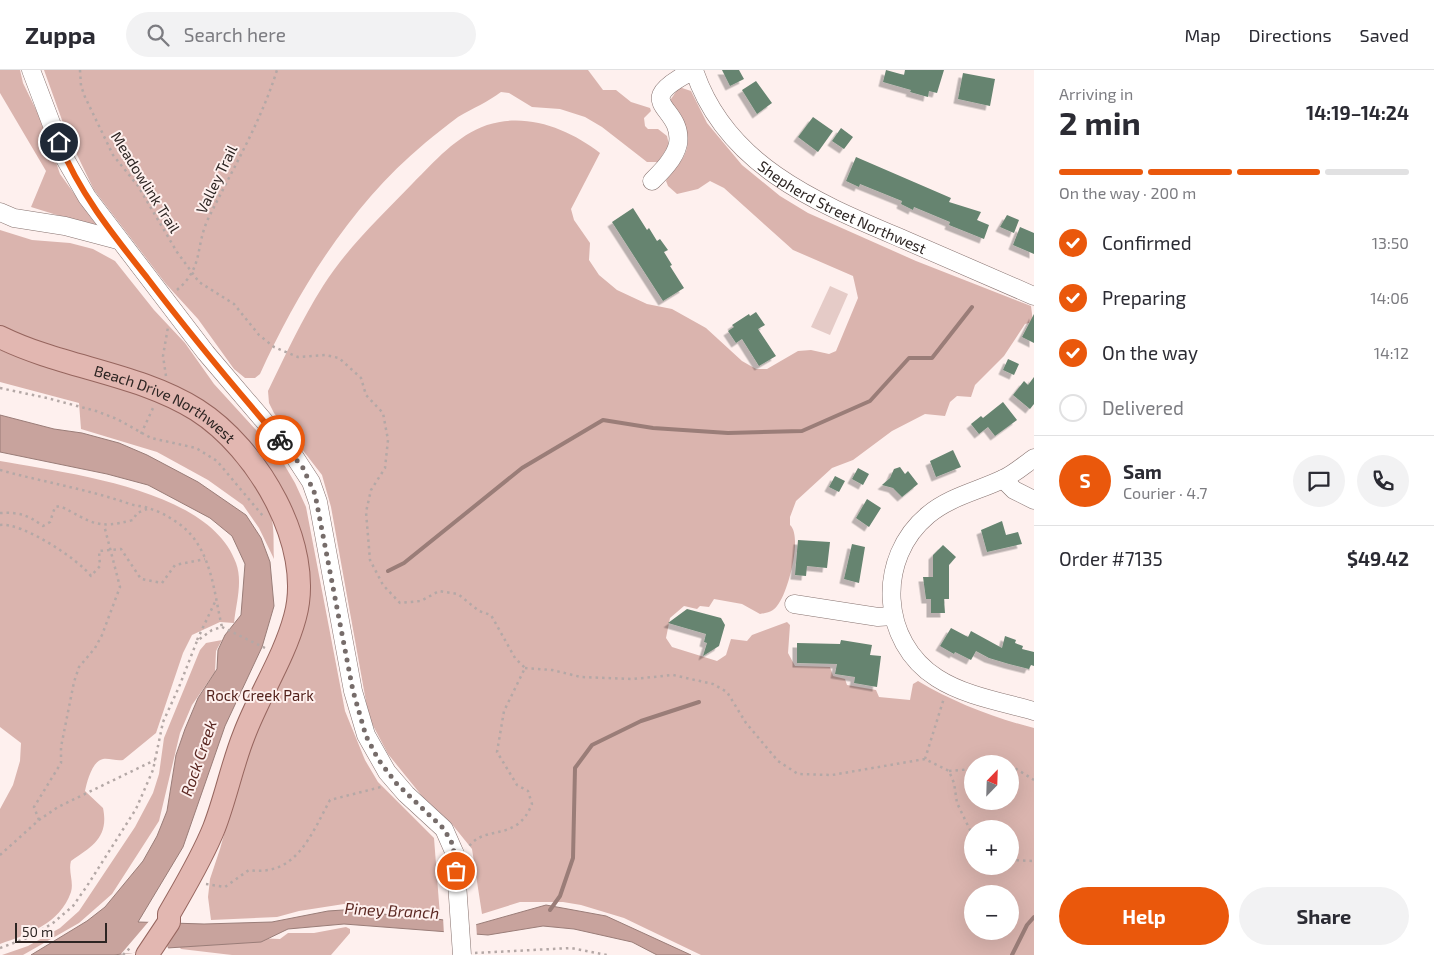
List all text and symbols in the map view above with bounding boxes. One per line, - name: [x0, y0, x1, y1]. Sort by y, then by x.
- search box: [126, 12, 476, 57]
- text: Zuppa: [25, 20, 96, 49]
- icon: search: [144, 21, 172, 49]
- text: Search here: [184, 23, 286, 46]
- text: Map: [1184, 24, 1221, 46]
- text: Directions: [1249, 24, 1332, 46]
- text: Saved: [1360, 24, 1409, 46]
- text: Arriving in: [1059, 84, 1133, 103]
- text: 14:19–14:24: [1306, 101, 1409, 124]
- text: 2 min: [1059, 103, 1141, 141]
- pin: [38, 121, 80, 163]
- icon: home: [45, 128, 73, 156]
- street label: Meadowlink Trail: [108, 128, 185, 236]
- street label: Valley Trail: [192, 141, 241, 216]
- street label: Shepherd Street Northwest: [755, 156, 930, 257]
- text: On the way · 200 m: [1059, 183, 1196, 202]
- icon: check: [1059, 229, 1087, 257]
- text: Confirmed: [1102, 231, 1192, 254]
- text: 13:50: [1372, 233, 1409, 252]
- icon: check: [1059, 284, 1087, 312]
- text: Preparing: [1102, 286, 1186, 309]
- text: 14:06: [1370, 288, 1409, 307]
- icon: check: [1059, 339, 1087, 367]
- text: On the way: [1102, 341, 1198, 364]
- text: 14:12: [1374, 343, 1409, 362]
- street label: Beach Drive Northwest: [92, 361, 240, 447]
- text: Delivered: [1102, 396, 1184, 419]
- courier: [255, 415, 305, 465]
- icon: bike: [266, 426, 294, 454]
- button: chat: [1293, 455, 1345, 507]
- button: phone: [1357, 455, 1409, 507]
- text: Sam: [1123, 460, 1162, 483]
- text: S: [1079, 469, 1091, 492]
- text: Courier · 4.7: [1123, 483, 1207, 502]
- text: Order #7135: [1059, 547, 1163, 570]
- text: $49.42: [1347, 547, 1409, 570]
- park label: Rock Creek Park: [206, 686, 314, 704]
- water label: Rock Creek: [176, 717, 220, 799]
- north arrow: [964, 755, 1019, 810]
- map controls: [964, 755, 1019, 940]
- button: +: [964, 820, 1019, 875]
- pin: [435, 850, 477, 892]
- icon: bag: [442, 857, 470, 885]
- button: −: [964, 885, 1019, 940]
- button: Help: [1059, 887, 1229, 945]
- button: Share: [1239, 887, 1409, 945]
- water label: Piney Branch: [344, 898, 440, 923]
- scale bar: [15, 920, 108, 943]
- text: 50 m: [22, 923, 53, 940]

